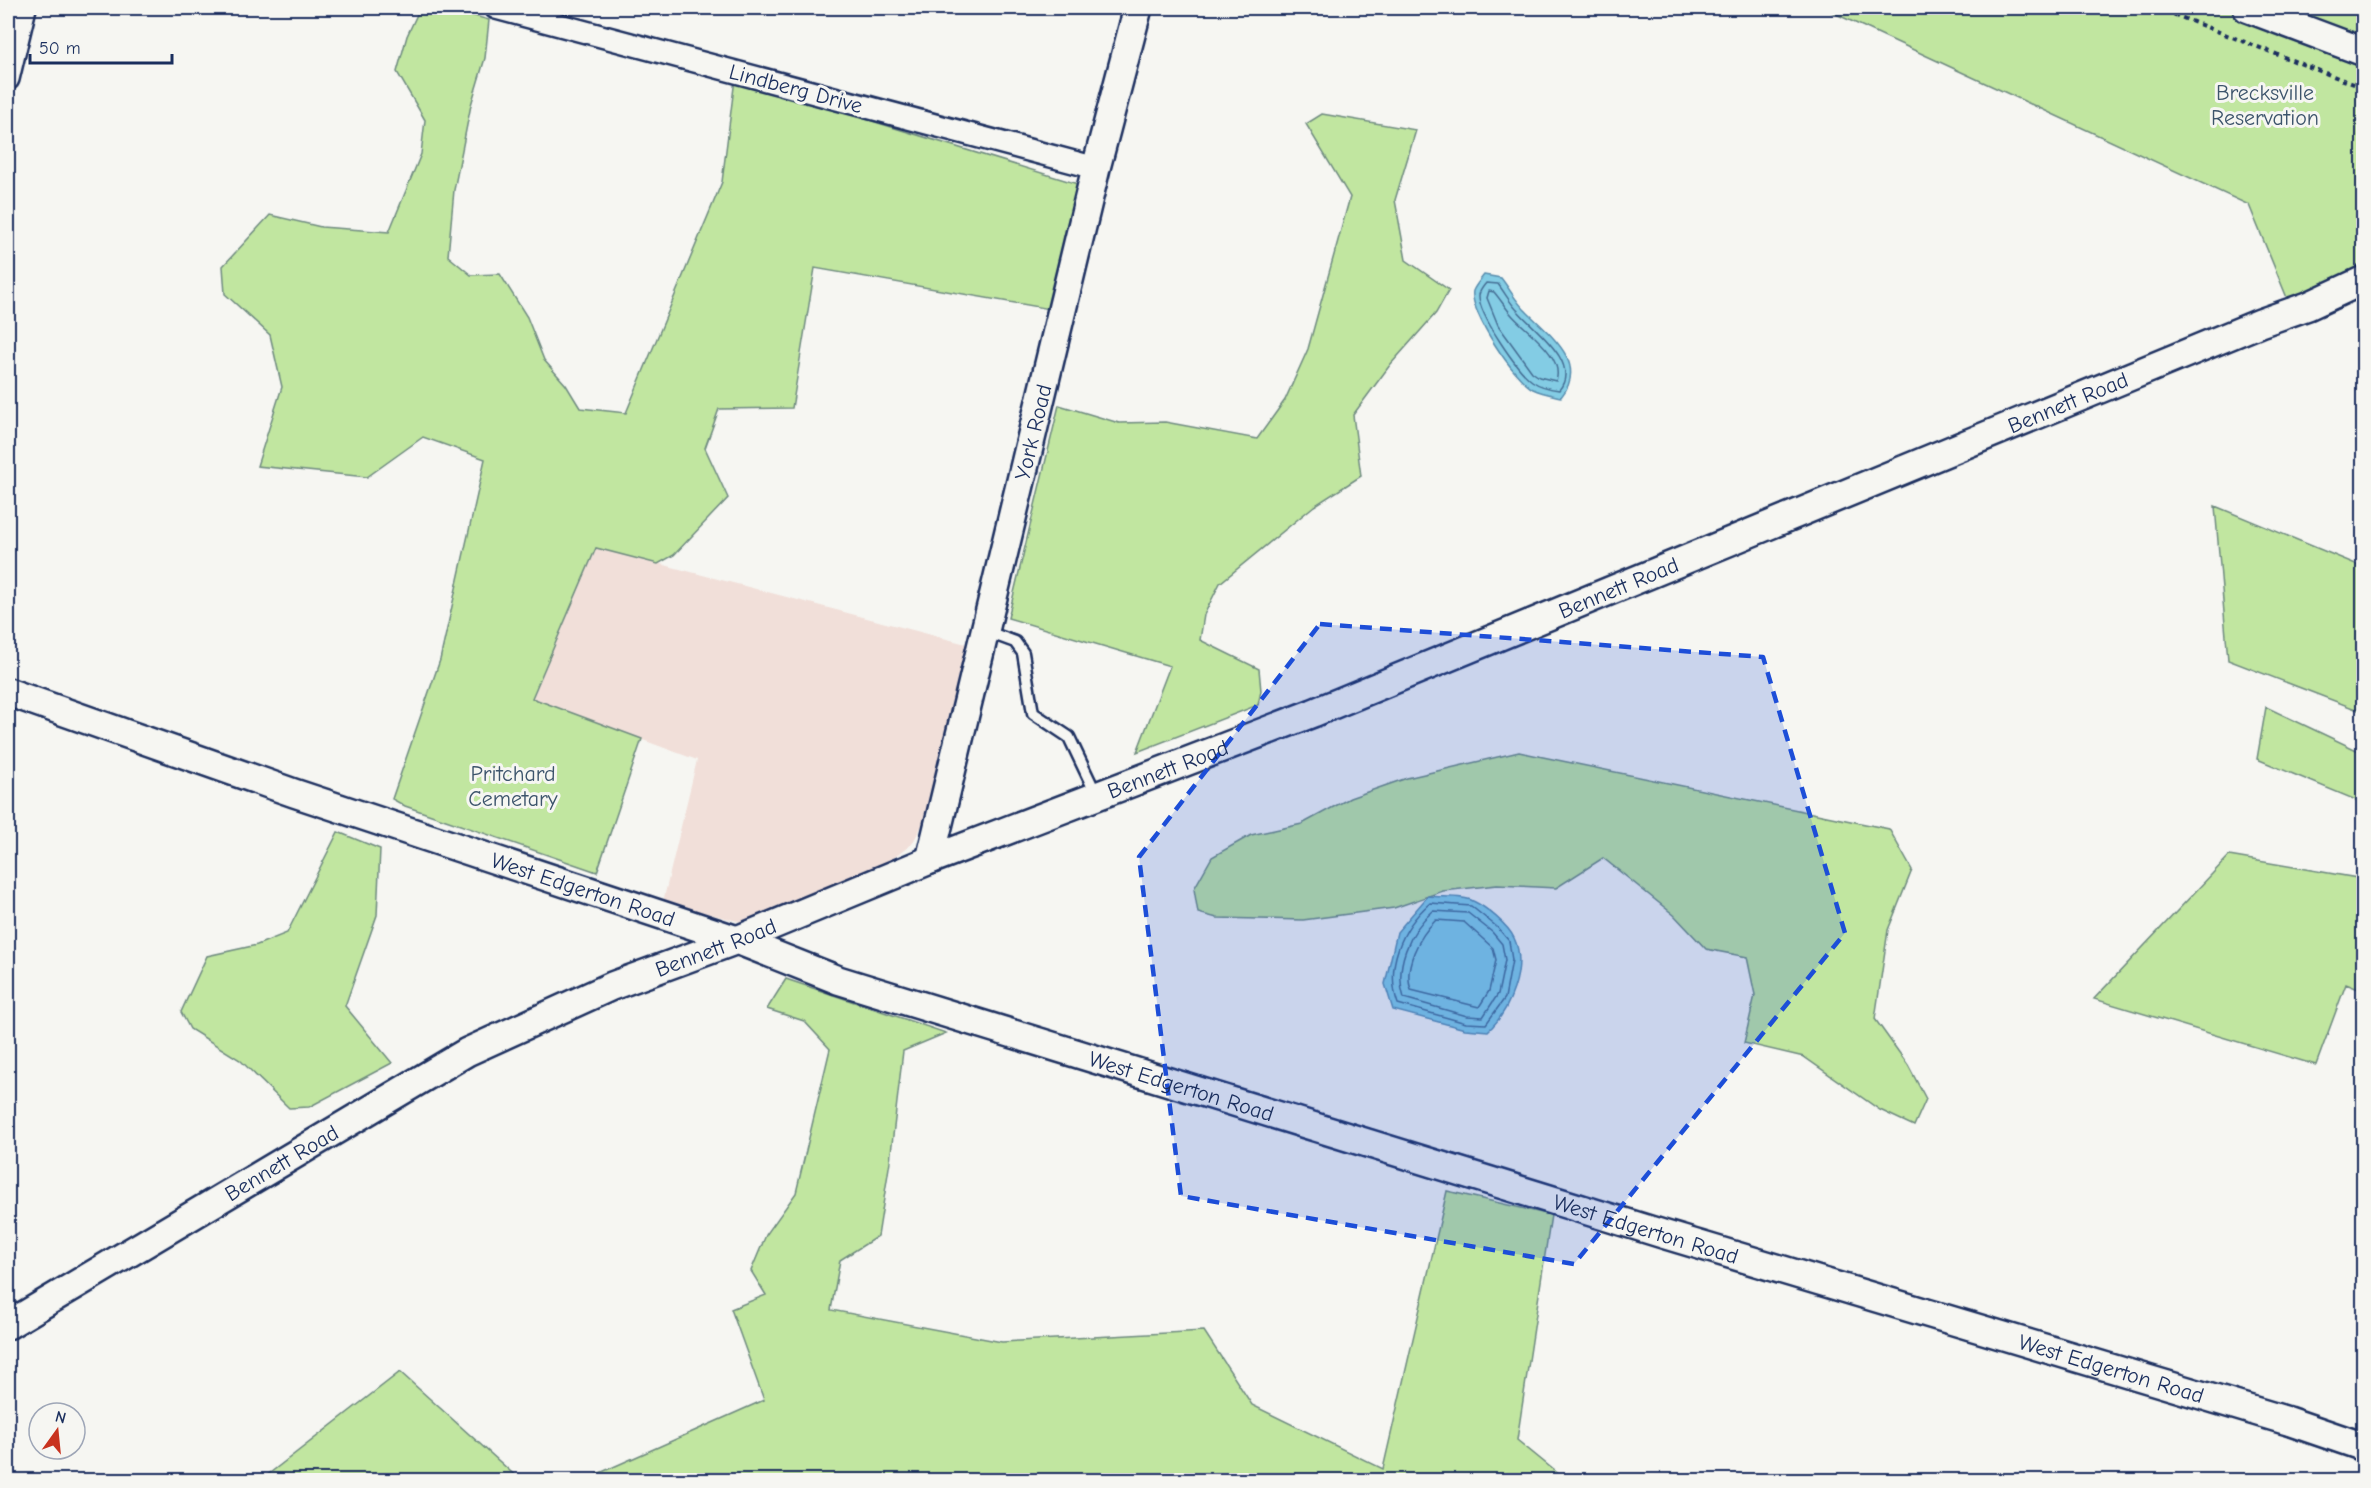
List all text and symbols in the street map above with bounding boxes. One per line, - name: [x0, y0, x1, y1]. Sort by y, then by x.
- scale bar: [30, 27, 172, 65]
- text: 50 m: [39, 38, 81, 59]
- street label: Lindberg Drive: [726, 59, 865, 119]
- park label: Brecksville Reservation: [2211, 80, 2319, 131]
- street label: Bennett Road: [2004, 367, 2132, 439]
- street label: York Road: [1010, 382, 1058, 483]
- street label: Bennett Road: [1555, 552, 1683, 624]
- street label: Bennett Road: [1104, 735, 1232, 805]
- park label: Pritchard Cemetary: [468, 761, 558, 812]
- street label: West Edgerton Road: [488, 847, 678, 933]
- street label: Bennett Road: [652, 913, 780, 983]
- street label: West Edgerton Road: [1085, 1046, 1277, 1127]
- street label: Bennett Road: [220, 1120, 343, 1207]
- street label: West Edgerton Road: [1550, 1189, 1741, 1270]
- street label: West Edgerton Road: [2015, 1329, 2207, 1409]
- north arrow: [27, 1401, 87, 1461]
- text: N: [53, 1407, 68, 1428]

